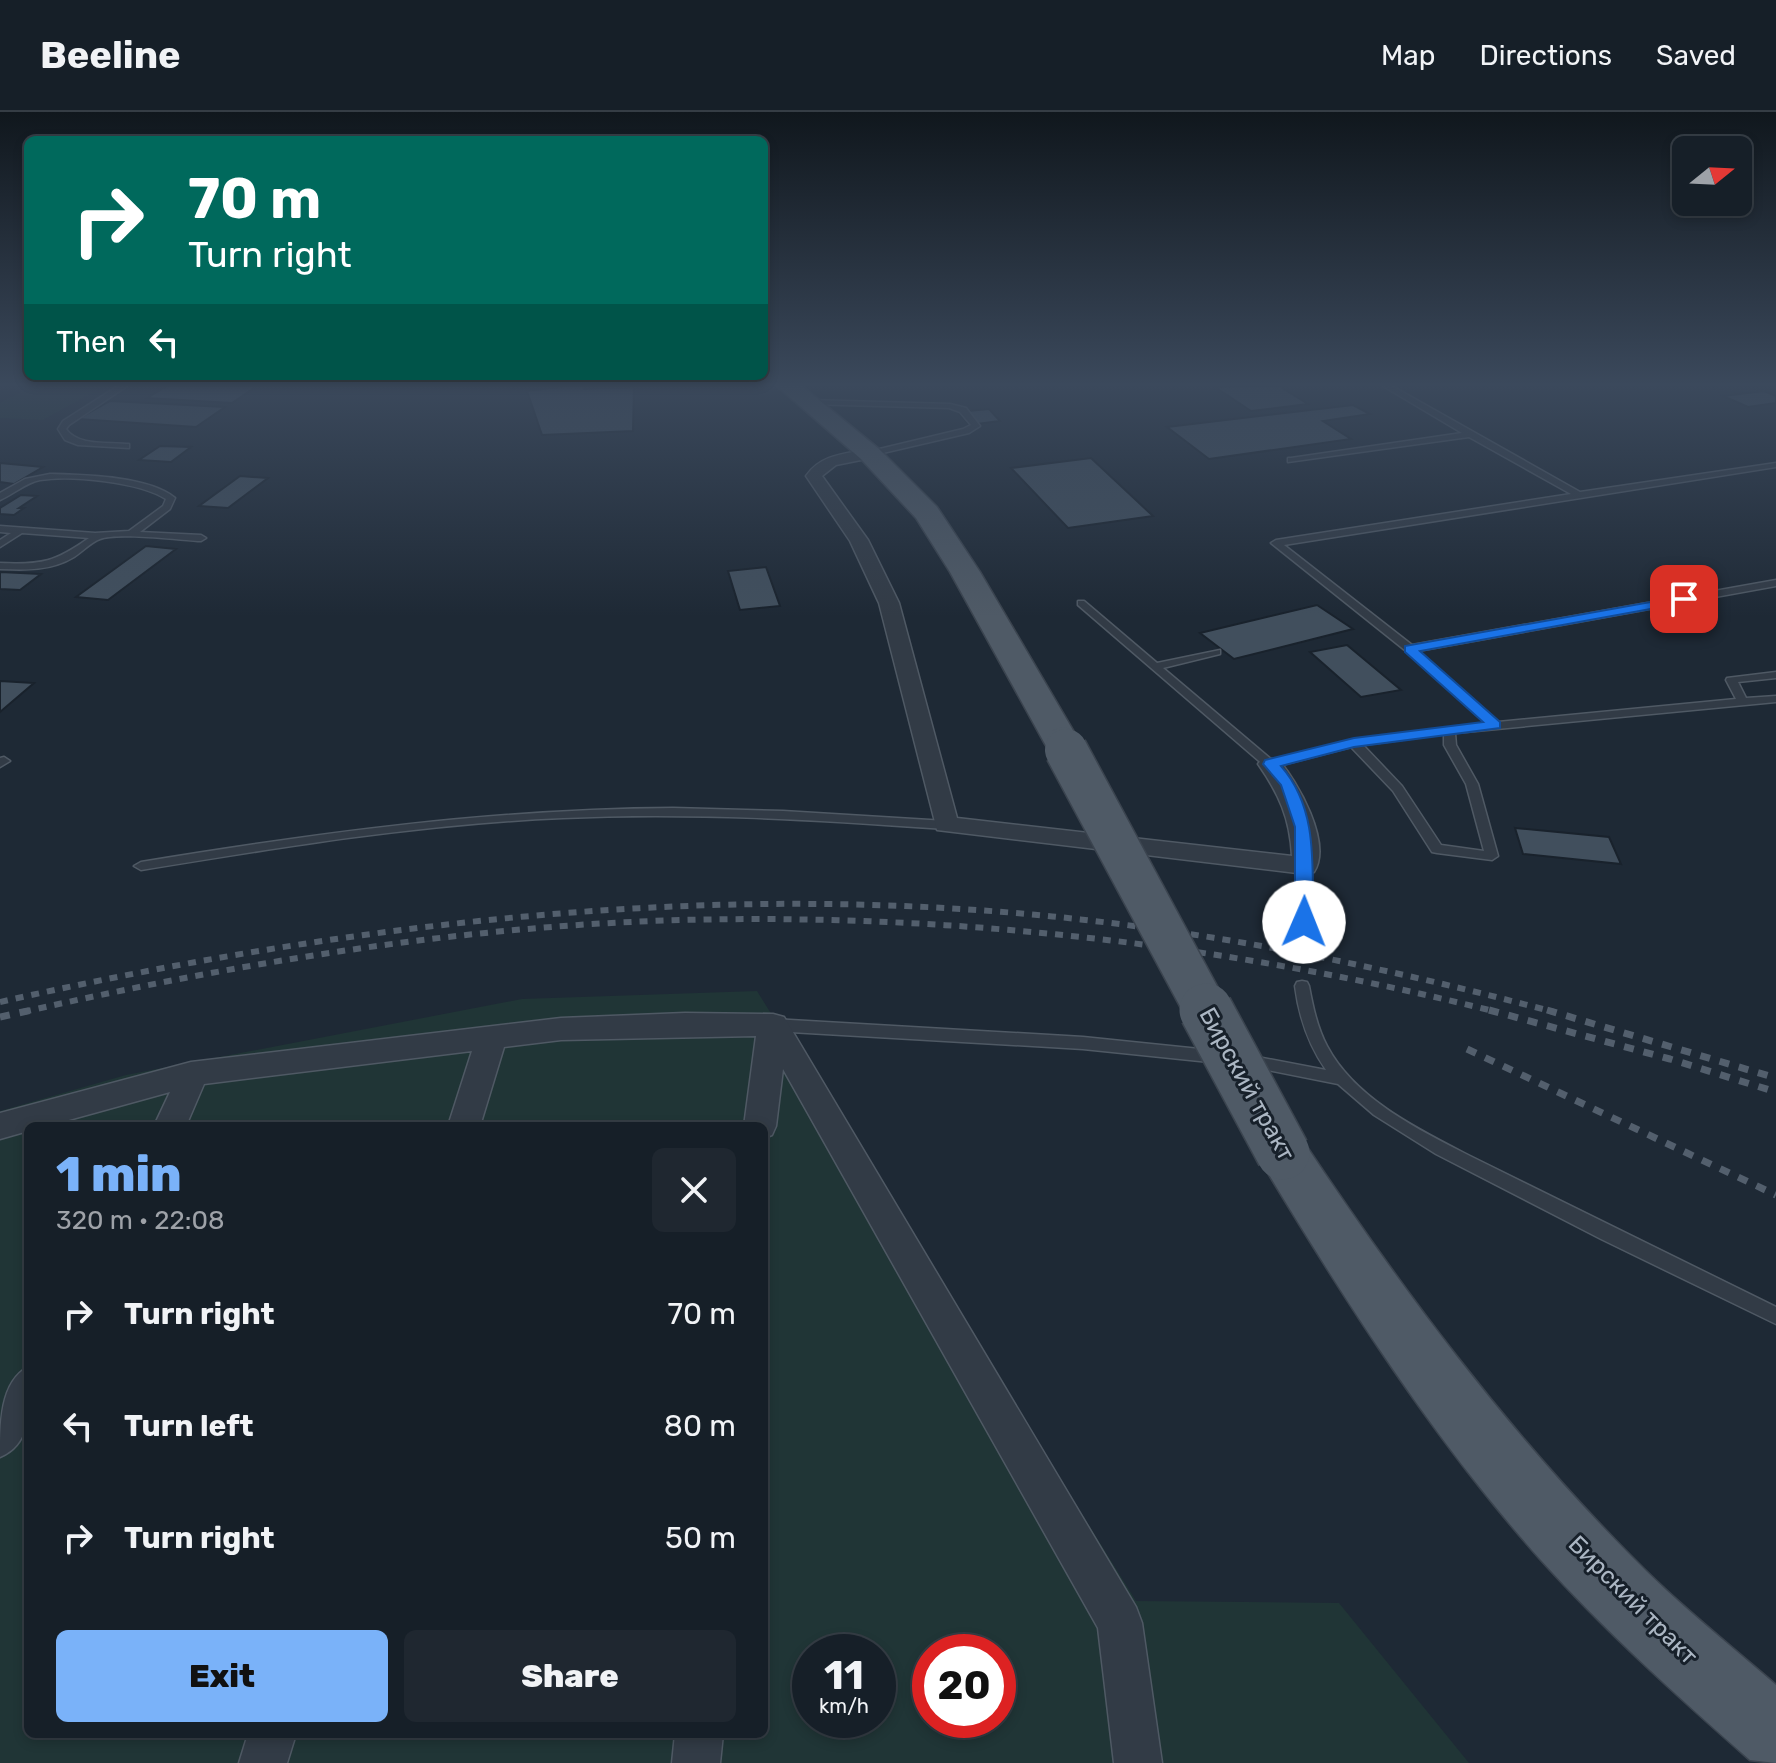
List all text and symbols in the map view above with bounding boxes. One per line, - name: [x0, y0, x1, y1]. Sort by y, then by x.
- text: Beeline: [40, 32, 181, 78]
- text: Map: [1381, 39, 1435, 72]
- text: Directions: [1479, 39, 1612, 72]
- text: Saved: [1656, 39, 1736, 72]
- north arrow: [1672, 136, 1752, 216]
- map controls: [1672, 136, 1752, 216]
- text: 70 m: [188, 166, 321, 232]
- icon: right: [56, 168, 160, 272]
- text: Turn right: [188, 233, 352, 276]
- icon: left: [142, 320, 186, 364]
- text: Then: [56, 324, 126, 360]
- pin: [1650, 565, 1718, 633]
- icon: arrive: [1662, 577, 1706, 621]
- position arrow: [1262, 880, 1346, 964]
- street label: Бирский тракт: [1193, 1003, 1301, 1165]
- text: 1 min: [56, 1146, 182, 1203]
- button: close: [652, 1148, 736, 1232]
- text: 320 m · 22:08: [56, 1205, 224, 1236]
- icon: right: [56, 1292, 100, 1336]
- text: Turn right: [124, 1296, 275, 1332]
- text: 70 m: [668, 1296, 736, 1332]
- icon: left: [56, 1404, 100, 1448]
- text: Turn left: [124, 1408, 254, 1444]
- text: 80 m: [664, 1408, 736, 1444]
- icon: right: [56, 1516, 100, 1560]
- text: Turn right: [124, 1520, 275, 1556]
- text: 50 m: [665, 1520, 736, 1556]
- street label: Бирский тракт: [1563, 1530, 1703, 1670]
- button: Exit: [56, 1630, 388, 1722]
- button: Share: [404, 1630, 736, 1722]
- speed limit sign: 20: [912, 1634, 1016, 1738]
- text: 11: [824, 1652, 864, 1699]
- text: km/h: [819, 1694, 869, 1718]

